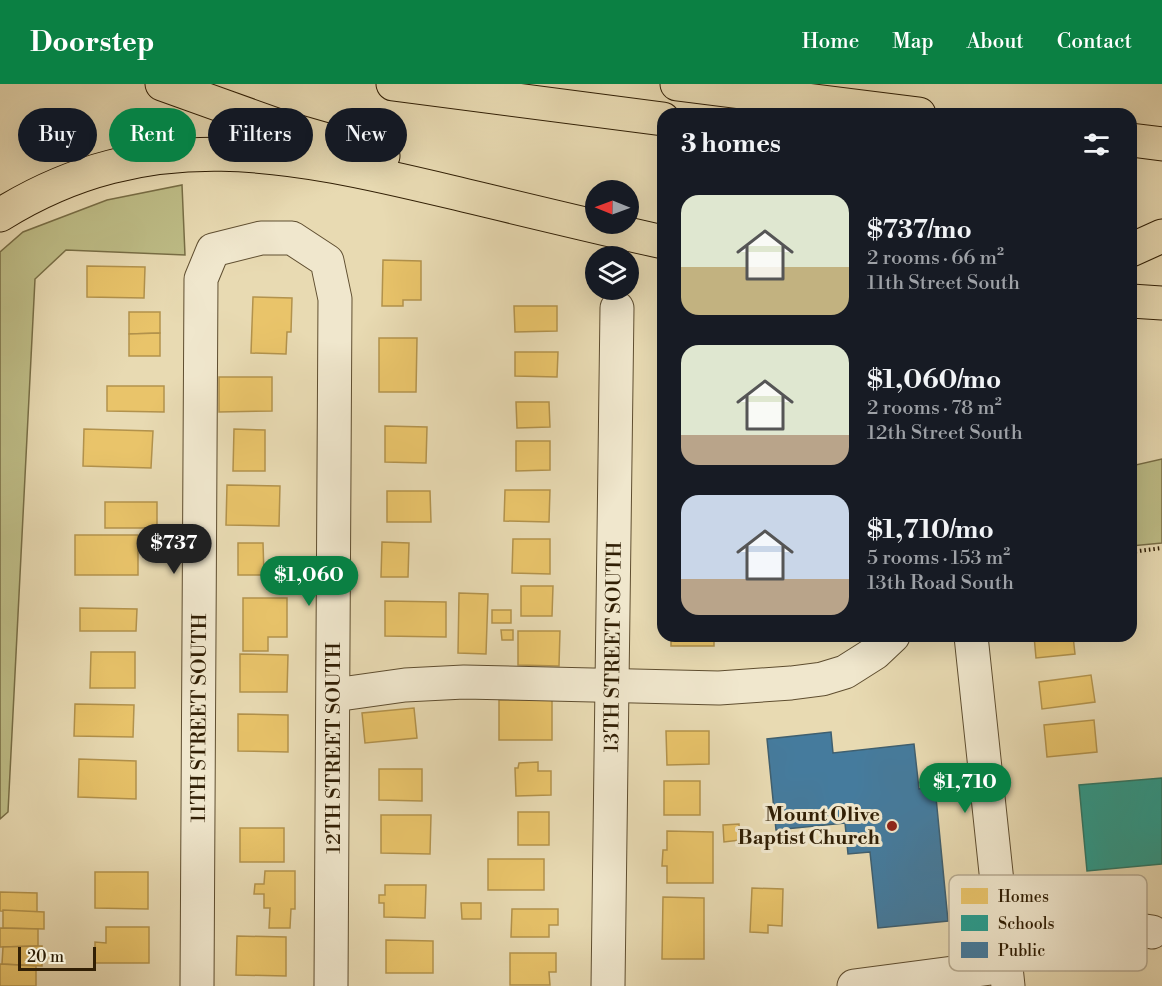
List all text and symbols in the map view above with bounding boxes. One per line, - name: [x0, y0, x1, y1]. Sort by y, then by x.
- text: Doorstep: [30, 25, 155, 60]
- text: Home: [802, 29, 859, 55]
- text: Map: [892, 29, 934, 55]
- text: About: [967, 29, 1024, 55]
- text: Contact: [1057, 29, 1132, 55]
- chip: Buy: [18, 108, 97, 162]
- chip: Rent: [109, 108, 196, 162]
- chip: Filters: [208, 108, 313, 162]
- chip: New: [325, 108, 407, 162]
- text: 3 homes: [681, 128, 781, 160]
- icon: filters: [1080, 128, 1113, 161]
- north arrow: [585, 180, 639, 234]
- map controls: [585, 180, 639, 300]
- text: $737/mo: [867, 214, 972, 246]
- icon: home: [729, 219, 801, 291]
- button: layers: [585, 246, 639, 300]
- text: 2 rooms · 66 m²: [867, 246, 1004, 271]
- text: 11th Street South: [867, 271, 1020, 296]
- text: $1,060/mo: [867, 364, 1001, 396]
- icon: home: [729, 369, 801, 441]
- text: 2 rooms · 78 m²: [867, 396, 1002, 421]
- text: 12th Street South: [867, 421, 1023, 446]
- text: $1,710/mo: [867, 514, 994, 546]
- icon: home: [729, 519, 801, 591]
- pin: $737: [138, 524, 210, 575]
- text: $737: [151, 531, 197, 556]
- street label: 13TH STREET SOUTH: [600, 541, 628, 753]
- text: 5 rooms · 153 m²: [867, 546, 1010, 571]
- pin: $1,060: [260, 556, 358, 607]
- text: $1,060: [274, 563, 344, 588]
- text: 13th Road South: [867, 571, 1014, 596]
- street label: 11TH STREET SOUTH: [187, 613, 213, 823]
- street label: 12TH STREET SOUTH: [322, 642, 347, 854]
- pin: $1,710: [916, 763, 1014, 814]
- text: $1,710: [933, 770, 997, 795]
- place label: Mount Olive Baptist Church: [738, 803, 881, 851]
- marker: Mount Olive Baptist Church: [885, 819, 899, 833]
- legend: [949, 875, 1147, 971]
- text: Homes: [998, 887, 1049, 907]
- text: Schools: [998, 914, 1054, 934]
- text: Public: [998, 941, 1045, 961]
- scale bar: [18, 944, 96, 972]
- text: 20 m: [27, 947, 64, 967]

